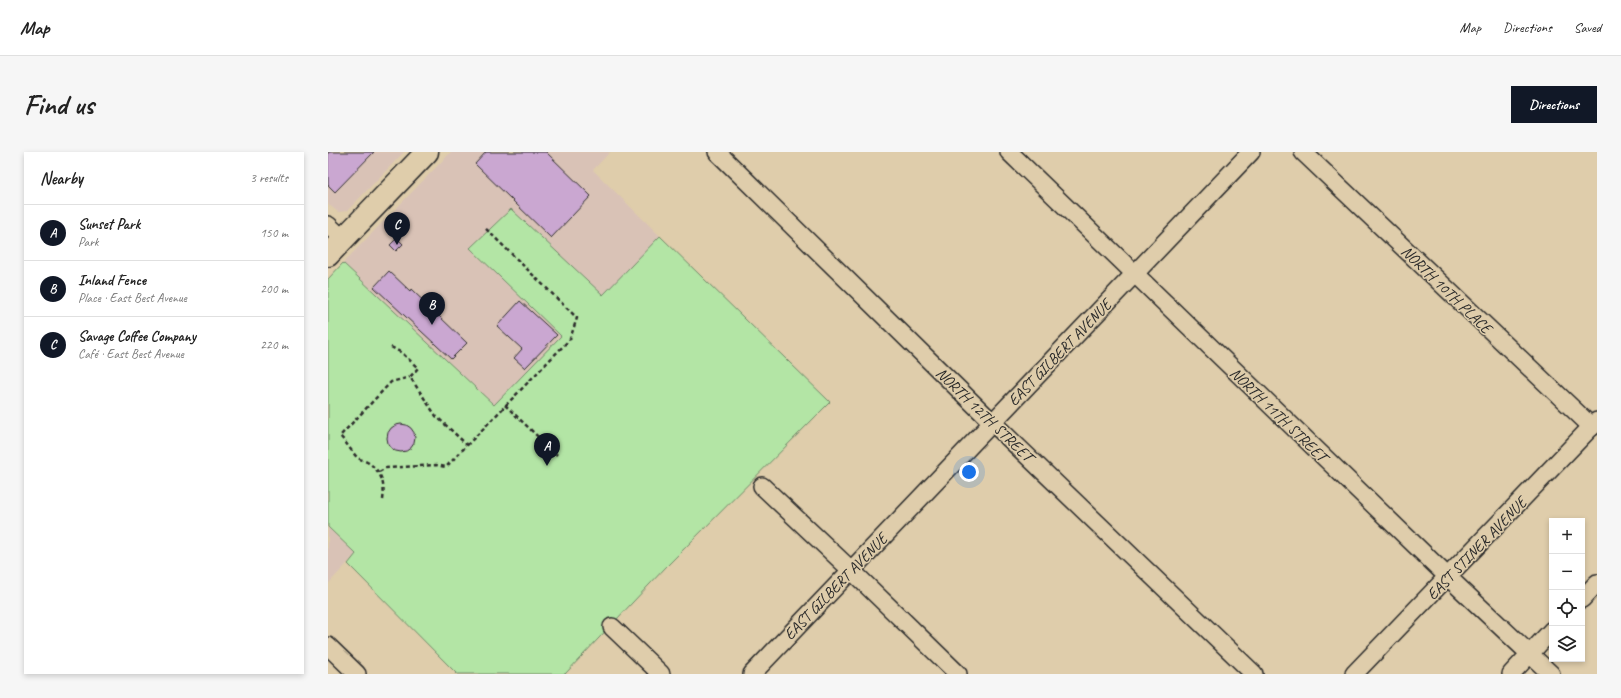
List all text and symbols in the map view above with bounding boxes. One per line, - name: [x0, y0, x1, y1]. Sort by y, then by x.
- text: Map: [20, 16, 50, 40]
- text: Map: [1460, 19, 1481, 36]
- text: Directions: [1503, 19, 1552, 36]
- text: Saved: [1574, 19, 1601, 36]
- button: Directions: [1511, 86, 1597, 123]
- text: Find us: [24, 87, 94, 122]
- text: Nearby: [40, 168, 83, 189]
- text: 3 results: [250, 170, 288, 186]
- pin: C: [384, 212, 410, 245]
- text: Sunset Park: [78, 215, 140, 234]
- text: A: [50, 225, 56, 241]
- text: 150 m: [260, 225, 288, 241]
- text: Park: [78, 234, 99, 250]
- street label: NORTH 10TH PLACE: [1397, 242, 1497, 339]
- text: Inland Fence: [78, 271, 146, 290]
- text: B: [50, 281, 56, 297]
- text: 200 m: [260, 281, 288, 297]
- text: Place · East Best Avenue: [78, 290, 187, 306]
- pin: B: [419, 292, 445, 325]
- street label: EAST GILBERT AVENUE: [1004, 294, 1117, 410]
- text: Savage Coffee Company: [78, 327, 196, 346]
- text: C: [50, 337, 56, 353]
- text: 220 m: [260, 337, 288, 353]
- text: Café · East Best Avenue: [78, 346, 184, 362]
- street label: NORTH 12TH STREET: [932, 363, 1040, 469]
- street label: NORTH 11TH STREET: [1226, 363, 1334, 469]
- pin: A: [534, 433, 560, 466]
- your location: [959, 462, 979, 482]
- street label: EAST STINER AVENUE: [1422, 491, 1532, 604]
- map controls: [1549, 518, 1585, 662]
- button: +: [1549, 518, 1585, 554]
- street label: EAST GILBERT AVENUE: [780, 528, 893, 644]
- button: −: [1549, 554, 1585, 590]
- button: locate: [1549, 590, 1585, 626]
- button: layers: [1549, 626, 1585, 662]

